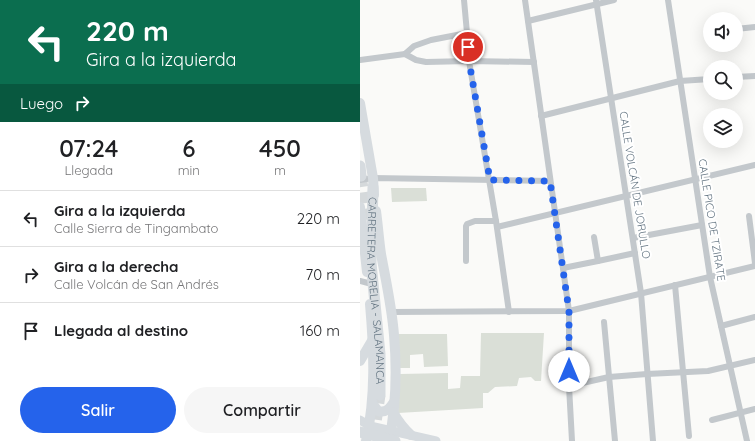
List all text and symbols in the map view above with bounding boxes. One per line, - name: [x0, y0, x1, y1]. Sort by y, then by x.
- map controls: [703, 12, 743, 148]
- button: sound: [703, 12, 743, 52]
- text: 220 m: [86, 13, 169, 48]
- icon: left: [20, 16, 72, 68]
- pin: [451, 30, 485, 64]
- icon: arrive: [457, 36, 479, 58]
- text: Gira a la izquierda: [86, 48, 237, 71]
- button: search: [703, 60, 743, 100]
- icon: right: [71, 92, 93, 114]
- text: Luego: [20, 94, 63, 113]
- button: layers: [703, 108, 743, 148]
- street label: CALLE VOLCÁN DE JORULLO: [616, 110, 654, 260]
- text: 07:24: [59, 133, 118, 163]
- text: 6: [182, 133, 195, 163]
- text: 450: [259, 133, 301, 163]
- street label: CALLE PICO DE TZIRATE: [695, 158, 729, 282]
- text: Llegada: [64, 162, 113, 178]
- text: min: [178, 162, 200, 178]
- text: m: [274, 162, 286, 178]
- street label: CARRETERA MORELIA - SALAMANCA: [364, 197, 387, 384]
- text: Gira a la izquierda: [54, 201, 186, 220]
- icon: left: [20, 208, 42, 230]
- text: 220 m: [297, 209, 340, 228]
- text: Calle Sierra de Tingambato: [54, 220, 218, 236]
- text: Gira a la derecha: [54, 257, 179, 276]
- icon: right: [20, 264, 42, 286]
- text: 70 m: [306, 265, 340, 284]
- text: Calle Volcán de San Andrés: [54, 276, 219, 292]
- icon: arrive: [20, 320, 42, 342]
- text: Llegada al destino: [54, 321, 188, 340]
- text: 160 m: [300, 321, 340, 340]
- position arrow: [548, 350, 590, 392]
- button: Salir: [20, 387, 176, 433]
- button: Compartir: [184, 387, 340, 433]

